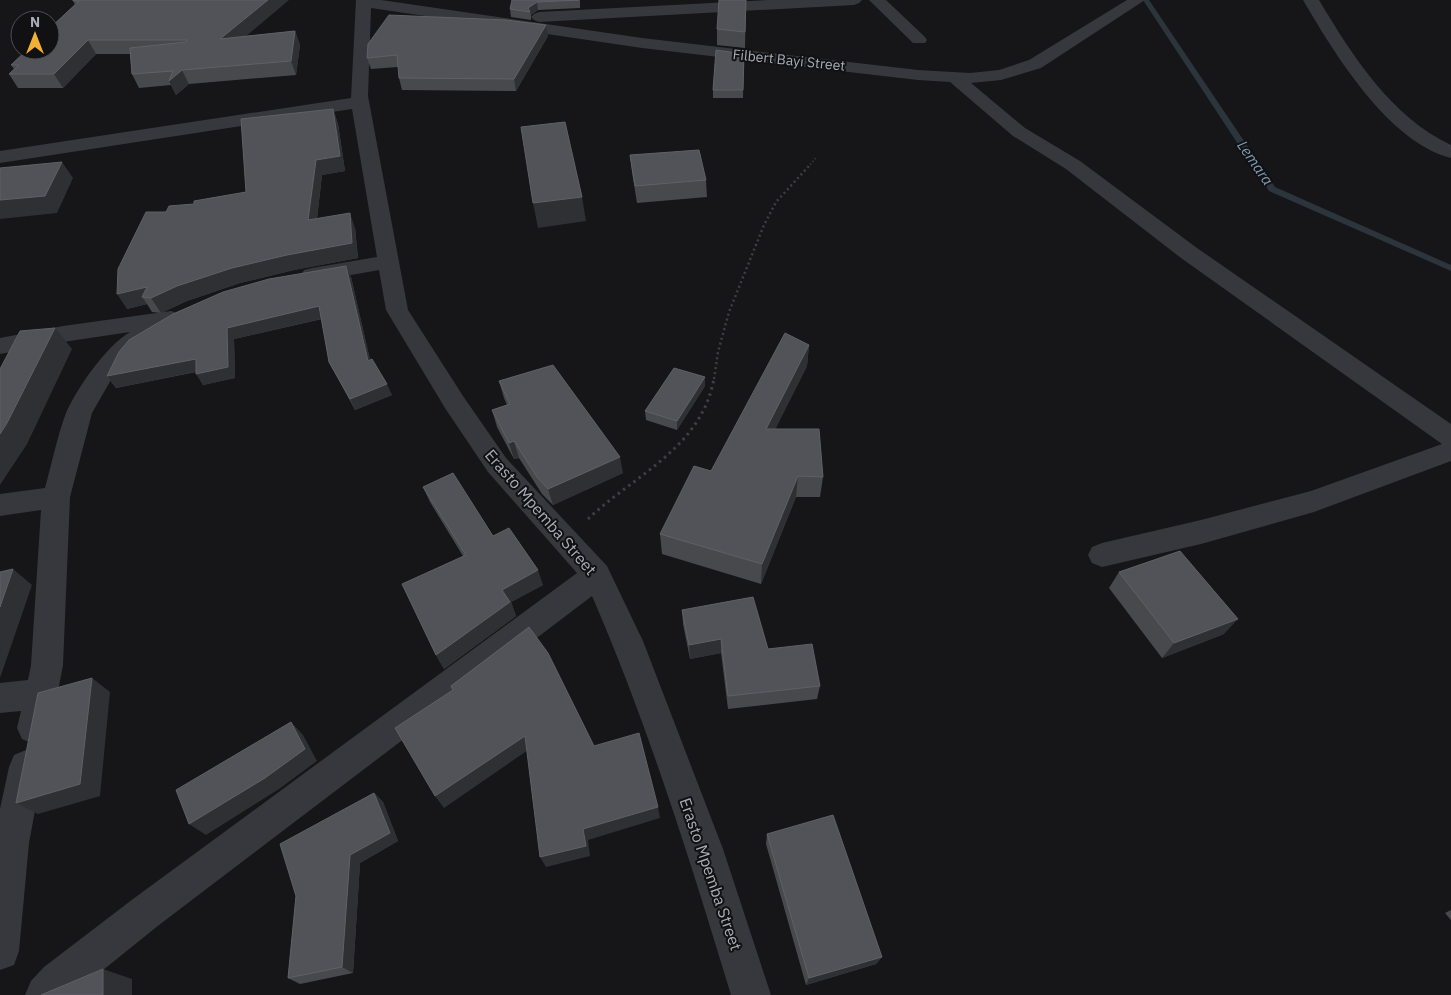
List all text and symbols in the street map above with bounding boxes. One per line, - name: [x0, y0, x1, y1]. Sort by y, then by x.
- north arrow: [10, 10, 60, 60]
- text: N: [30, 13, 40, 31]
- street label: Filbert Bayi Street: [732, 45, 846, 75]
- water label: Lemara: [1233, 137, 1278, 189]
- street label: Erasto Mpemba Street: [481, 445, 601, 579]
- street label: Erasto Mpemba Street: [675, 795, 747, 953]

